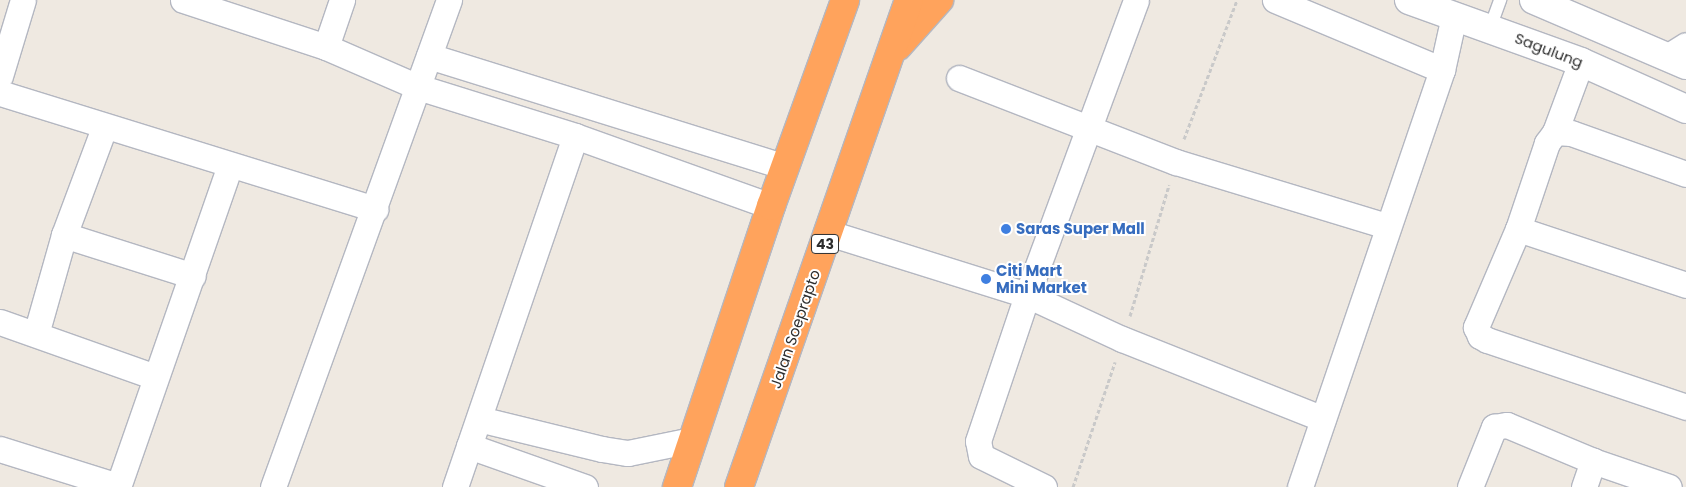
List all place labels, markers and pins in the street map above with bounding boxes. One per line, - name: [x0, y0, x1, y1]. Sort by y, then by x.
- place label: Saras Super Mall: [1016, 220, 1145, 238]
- marker: Saras Super Mall: [1000, 223, 1012, 235]
- place label: Citi Mart Mini Market: [996, 261, 1087, 296]
- marker: Citi Mart Mini Market: [980, 273, 992, 285]

